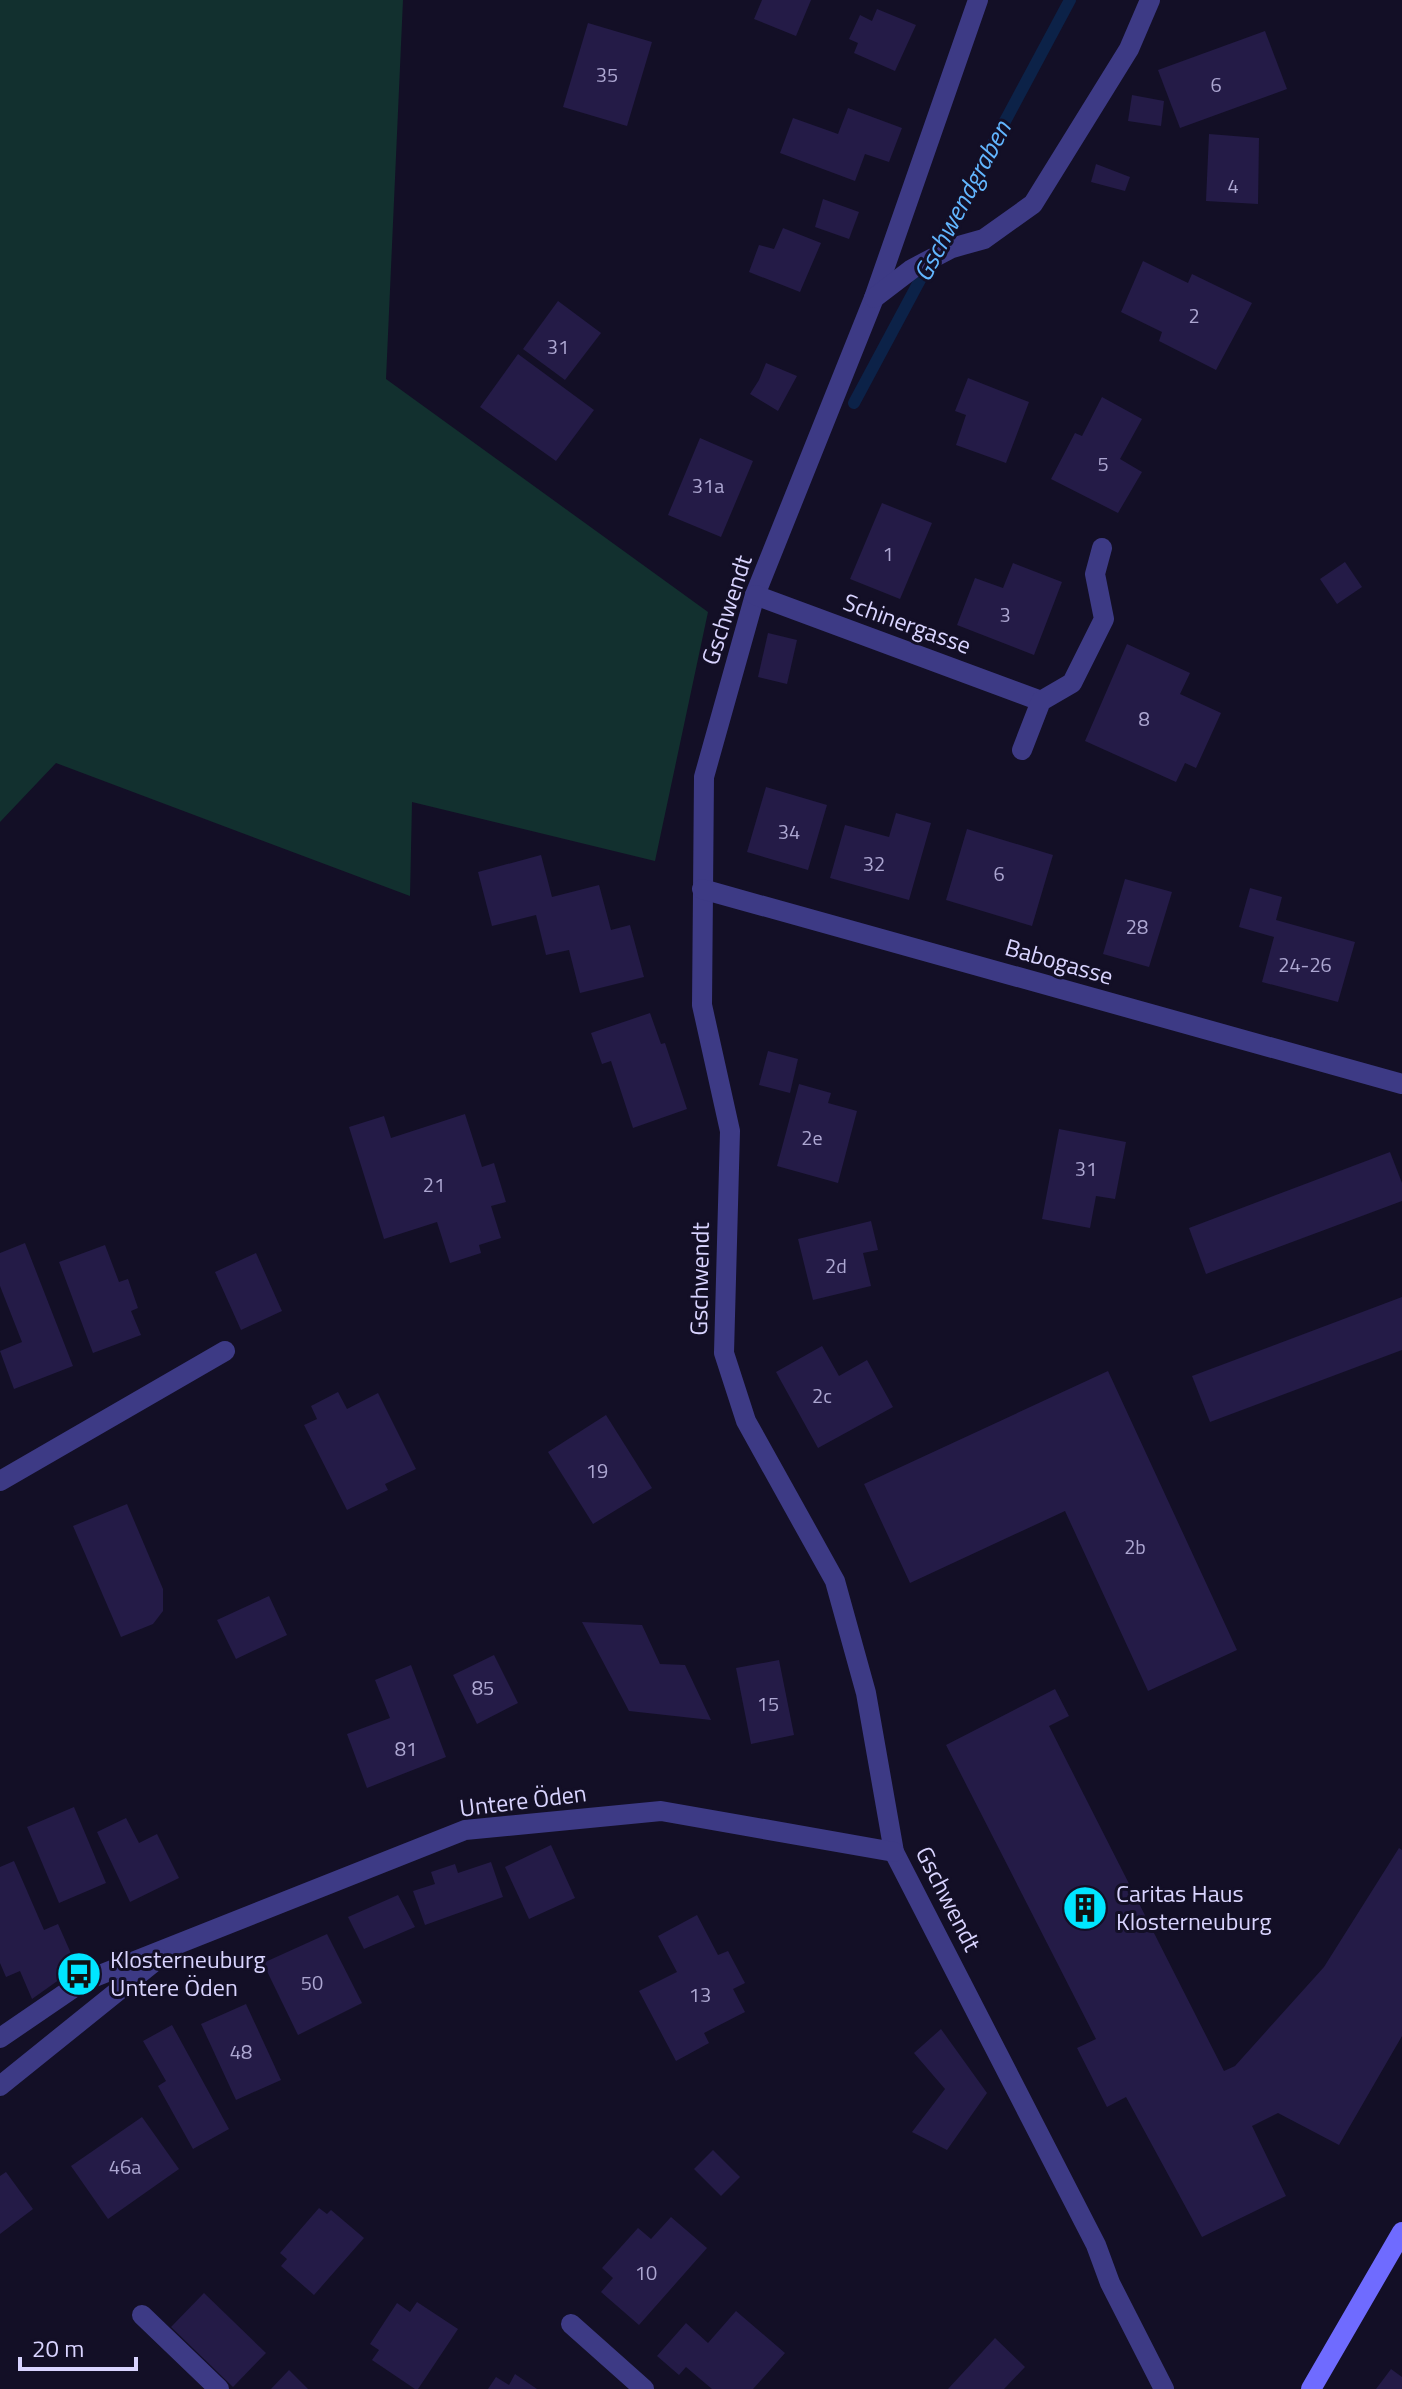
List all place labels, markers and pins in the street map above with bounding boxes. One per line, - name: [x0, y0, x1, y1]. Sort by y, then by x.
- place label: Caritas Haus Klosterneuburg: [1116, 1875, 1271, 1939]
- building icon: Caritas Haus Klosterneuburg: [1061, 1884, 1109, 1932]
- place label: Klosterneuburg Untere Öden: [110, 1941, 265, 2005]
- bus stop icon: Klosterneuburg Untere Öden: [55, 1950, 103, 1998]

